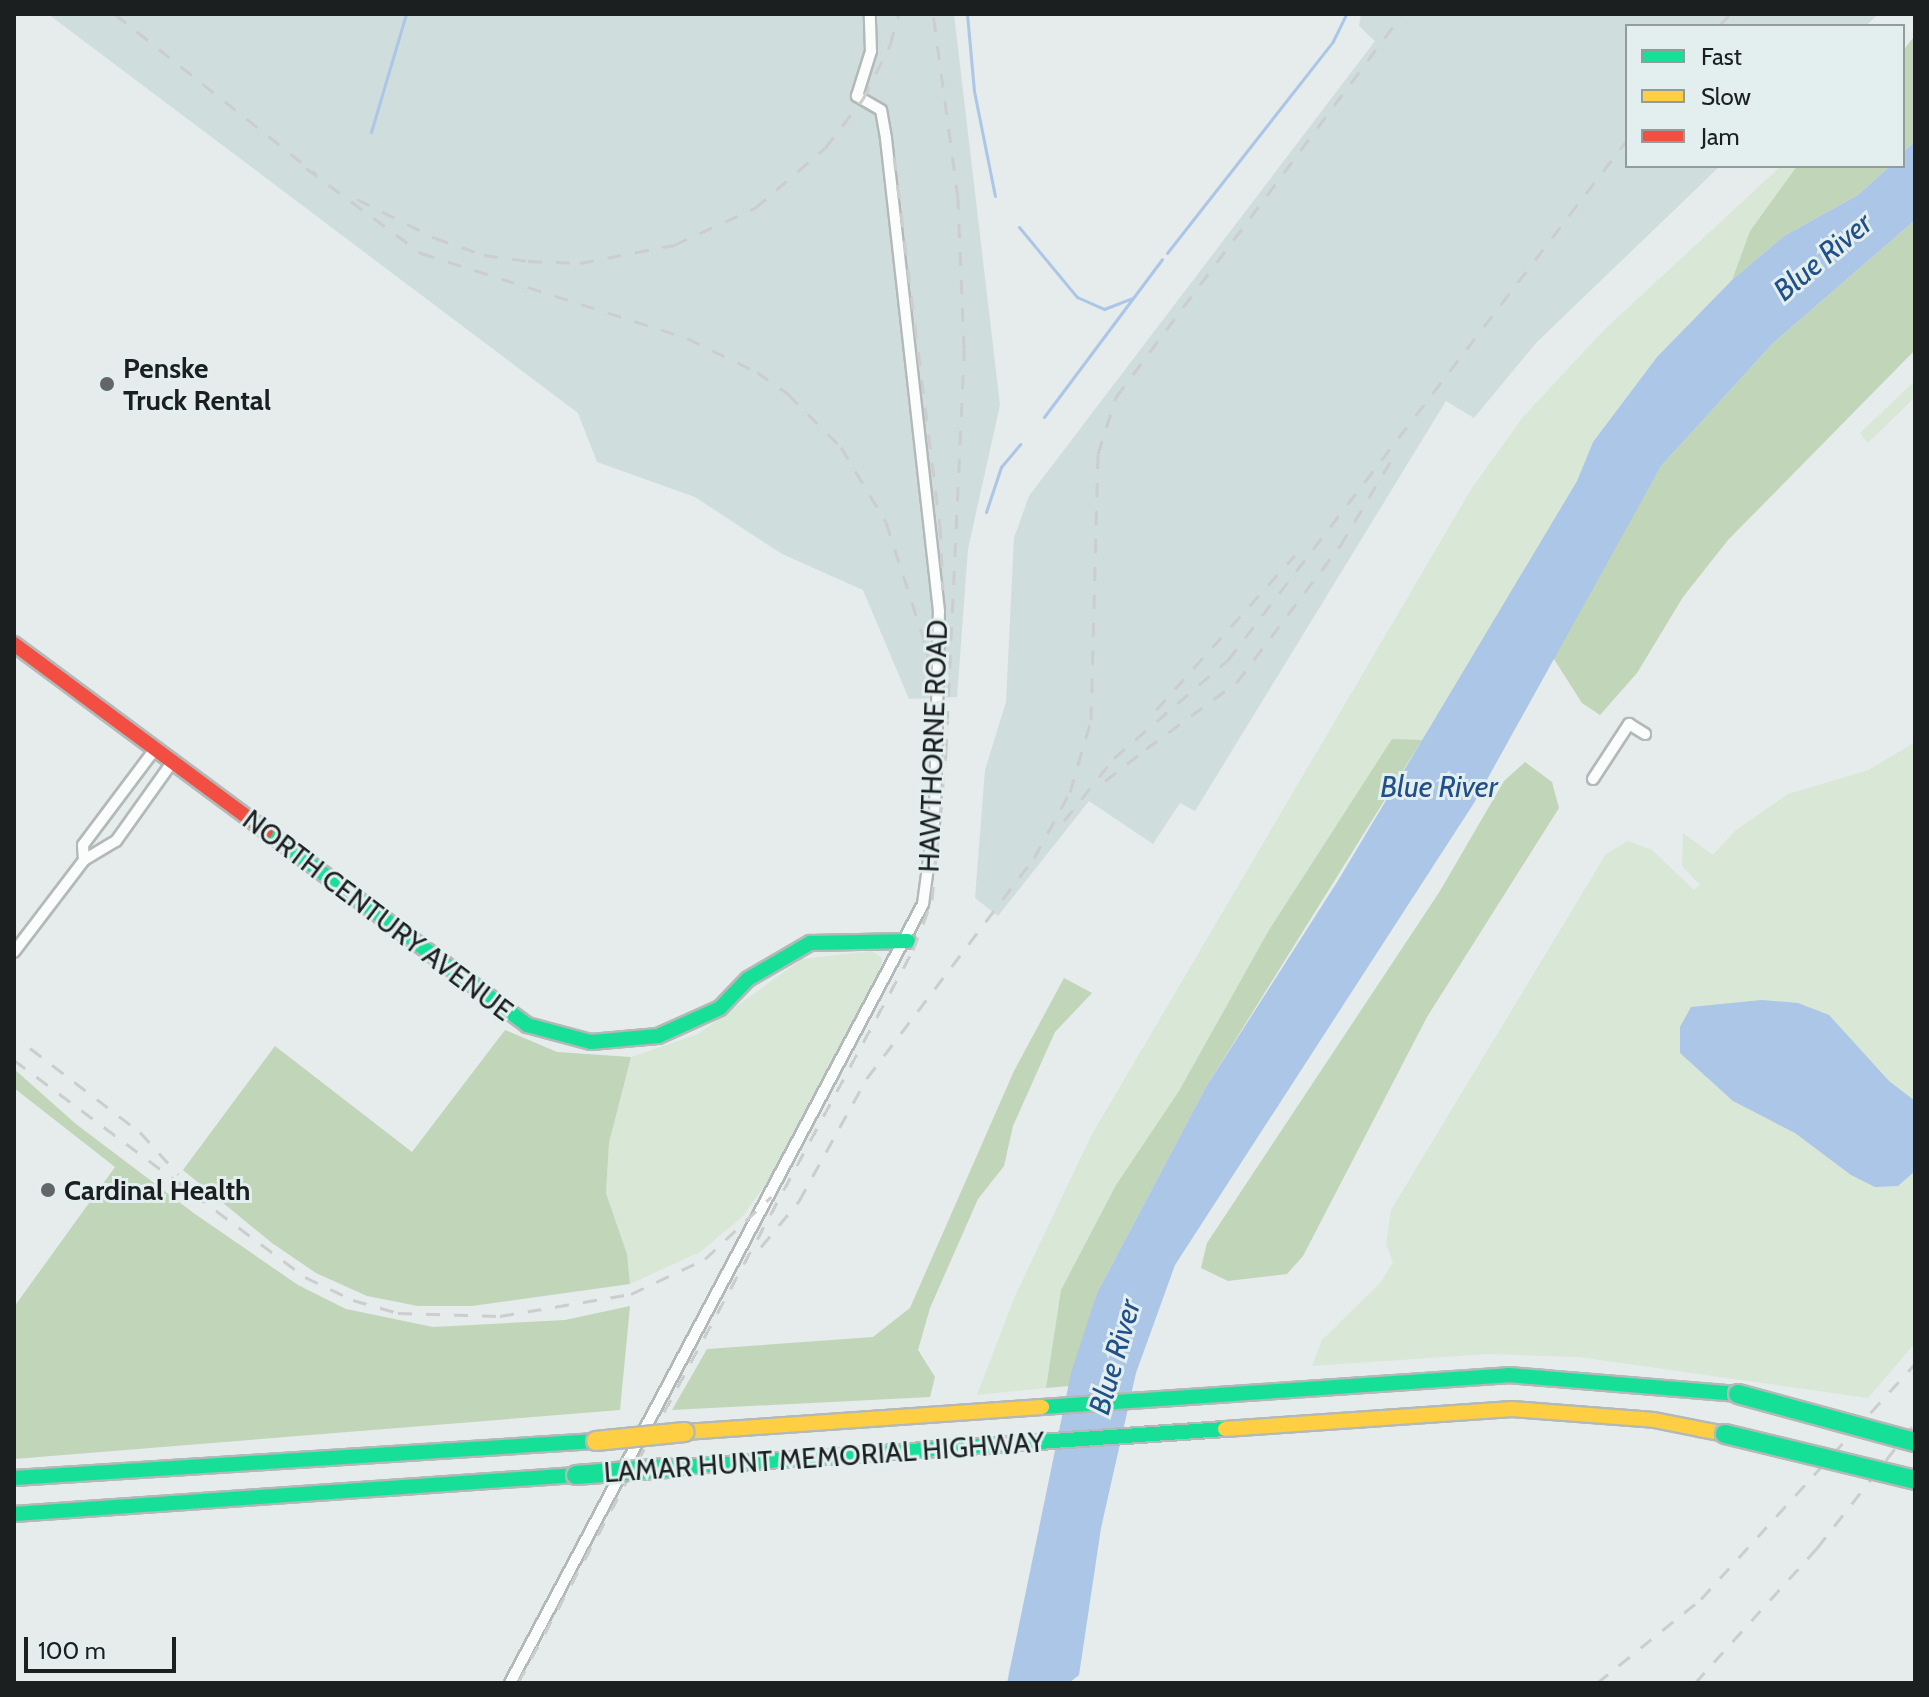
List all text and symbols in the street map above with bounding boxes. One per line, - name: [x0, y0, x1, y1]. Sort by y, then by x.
- legend: [1625, 24, 1905, 168]
- text: Fast: [1701, 42, 1742, 71]
- text: Slow: [1701, 82, 1751, 111]
- text: Jam: [1701, 122, 1739, 151]
- water label: Blue River: [1766, 205, 1880, 309]
- place label: Penske Truck Rental: [123, 351, 271, 417]
- marker: Penske Truck Rental: [98, 375, 116, 393]
- street label: HAWTHORNE ROAD: [912, 619, 954, 873]
- water label: Blue River: [1380, 769, 1498, 805]
- street label: NORTH CENTURY AVENUE: [236, 803, 520, 1027]
- place label: Cardinal Health: [64, 1173, 250, 1207]
- marker: Cardinal Health: [39, 1181, 57, 1199]
- water label: Blue River: [1082, 1296, 1148, 1418]
- street label: LAMAR HUNT MEMORIAL HIGHWAY: [603, 1425, 1045, 1489]
- scale bar: [28, 1621, 180, 1671]
- text: 100 m: [38, 1636, 106, 1665]

